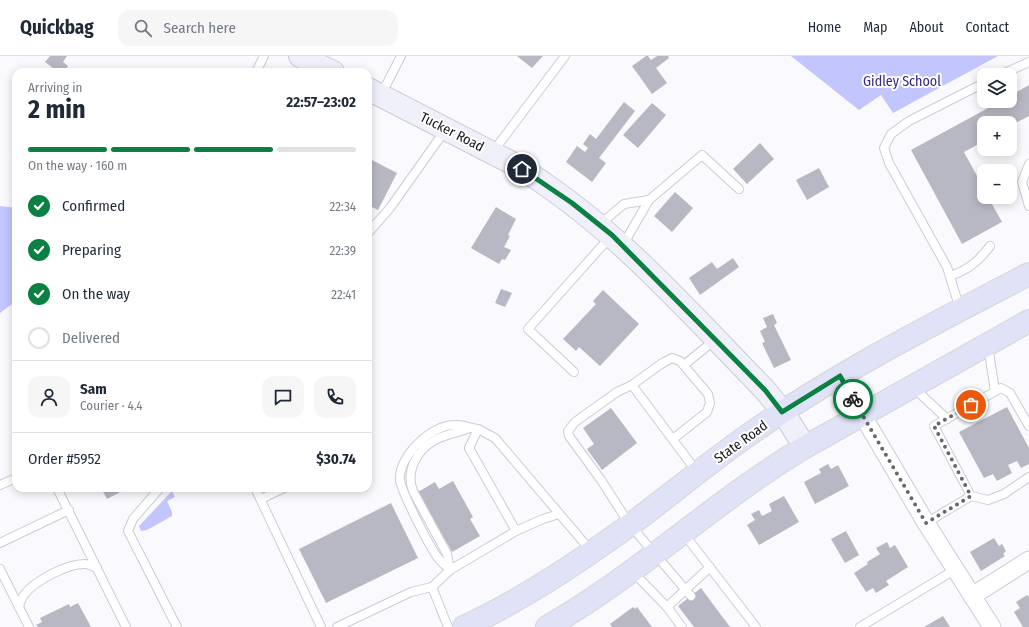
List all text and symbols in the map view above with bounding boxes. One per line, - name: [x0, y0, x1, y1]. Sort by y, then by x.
- search box: [118, 10, 398, 46]
- text: Quickbag: [20, 16, 94, 39]
- icon: search: [132, 17, 154, 39]
- text: Search here: [164, 19, 236, 37]
- text: Home: [808, 19, 841, 36]
- text: Map: [863, 19, 887, 36]
- text: About: [909, 19, 944, 36]
- text: Contact: [966, 19, 1009, 36]
- map controls: [977, 68, 1017, 204]
- button: layers: [977, 68, 1017, 108]
- park label: Gidley School: [863, 73, 941, 90]
- text: Arriving in: [28, 80, 82, 95]
- text: 22:57–23:02: [286, 93, 356, 111]
- text: 2 min: [28, 94, 86, 125]
- street label: Tucker Road: [417, 109, 487, 155]
- button: +: [977, 116, 1017, 156]
- pin: [505, 152, 539, 186]
- text: On the way · 160 m: [28, 158, 127, 173]
- icon: home: [511, 158, 533, 180]
- button: −: [977, 164, 1017, 204]
- icon: check: [28, 195, 50, 217]
- text: Confirmed: [62, 197, 125, 215]
- text: 22:34: [330, 199, 356, 214]
- icon: check: [28, 239, 50, 261]
- text: Preparing: [62, 241, 121, 259]
- text: 22:39: [330, 243, 356, 258]
- icon: check: [28, 283, 50, 305]
- text: On the way: [62, 285, 130, 303]
- text: 22:41: [331, 287, 356, 302]
- text: Delivered: [62, 329, 120, 347]
- button: person: [28, 376, 70, 418]
- button: chat: [262, 376, 304, 418]
- button: phone: [314, 376, 356, 418]
- courier: [833, 379, 873, 419]
- text: Sam: [80, 380, 107, 398]
- icon: bike: [842, 388, 864, 410]
- pin: [954, 388, 988, 422]
- icon: bag: [960, 394, 982, 416]
- text: Courier · 4.4: [80, 398, 143, 413]
- street label: State Road: [711, 417, 771, 467]
- text: Order #5952: [28, 450, 101, 468]
- text: $30.74: [316, 450, 356, 468]

